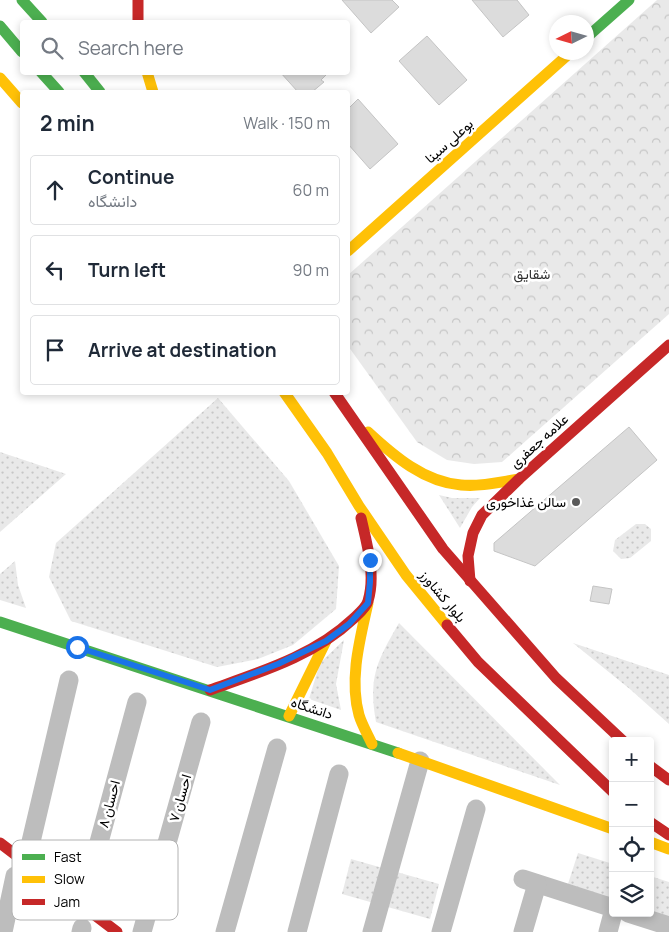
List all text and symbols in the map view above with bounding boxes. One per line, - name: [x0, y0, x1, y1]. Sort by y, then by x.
- north arrow: [549, 15, 594, 60]
- search box: [20, 20, 350, 75]
- icon: search: [38, 34, 66, 62]
- text: Search here: [78, 35, 184, 61]
- text: 2 min: [40, 109, 95, 137]
- text: Walk · 150 m: [243, 112, 330, 134]
- street label: بوعلی سینا: [421, 114, 477, 167]
- text: Continue: [88, 164, 174, 190]
- icon: ahead: [41, 176, 69, 204]
- text: 60 m: [293, 179, 329, 201]
- text: دانشگاه: [88, 190, 137, 212]
- icon: left: [41, 256, 69, 284]
- text: Turn left: [88, 257, 166, 283]
- text: 90 m: [293, 259, 329, 281]
- park label: شقایق: [514, 264, 550, 283]
- icon: arrive: [41, 336, 69, 364]
- text: Arrive at destination: [88, 337, 277, 363]
- street label: علامه جعفری: [505, 409, 572, 472]
- place label: سالن غذاخوری: [486, 492, 566, 511]
- marker: سالن غذاخوری: [570, 496, 582, 508]
- route end: [359, 549, 382, 572]
- street label: بلوار کشاورز: [415, 565, 471, 626]
- route start: [66, 636, 89, 659]
- street label: دانشگاه: [289, 692, 336, 723]
- map controls: [609, 737, 654, 917]
- button: +: [609, 737, 654, 782]
- street label: احسان ۷: [164, 772, 195, 824]
- street label: احسان ۸: [93, 778, 124, 830]
- button: −: [609, 782, 654, 827]
- button: locate: [609, 827, 654, 872]
- legend: [12, 840, 178, 920]
- text: Fast: [54, 847, 82, 866]
- text: Slow: [54, 869, 85, 888]
- button: layers: [609, 872, 654, 917]
- text: Jam: [54, 892, 80, 911]

